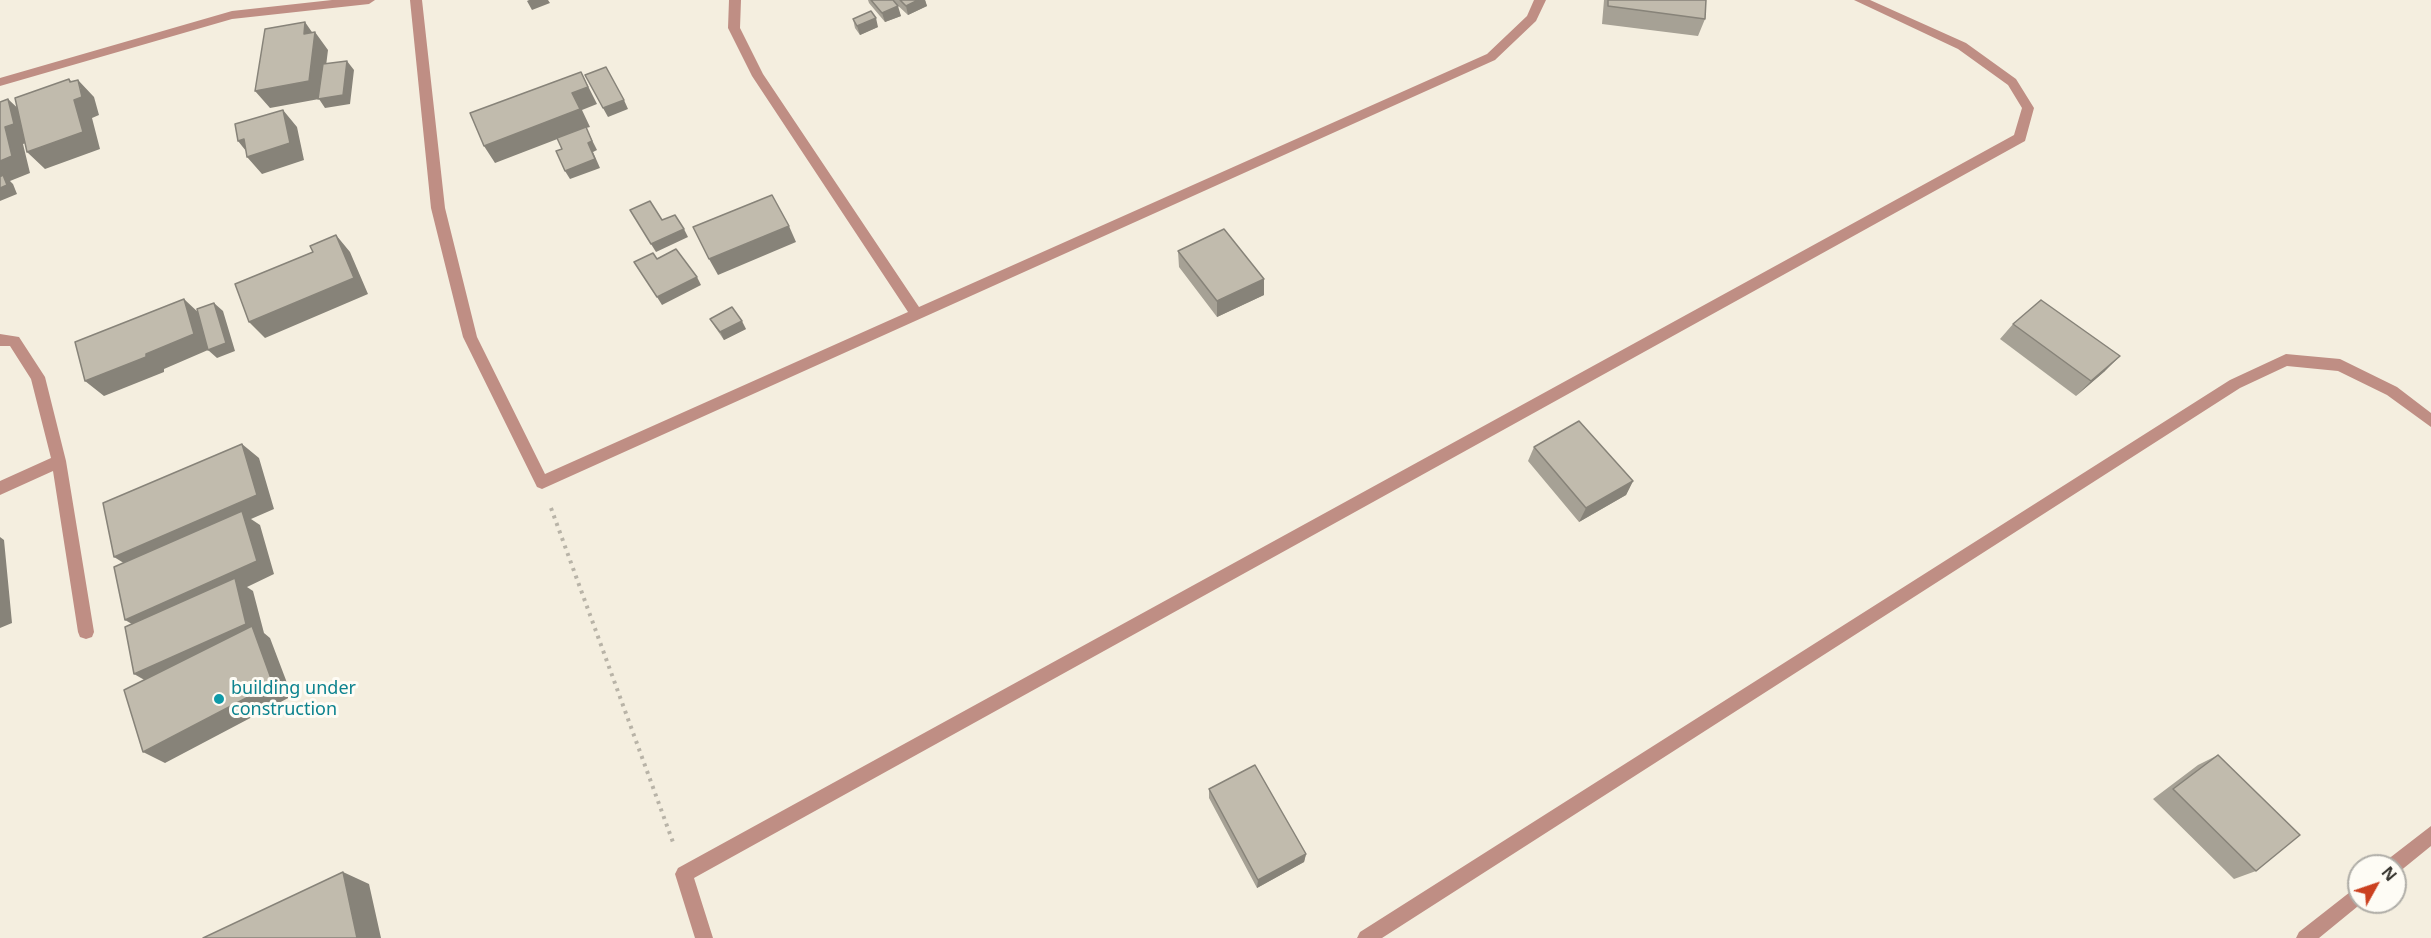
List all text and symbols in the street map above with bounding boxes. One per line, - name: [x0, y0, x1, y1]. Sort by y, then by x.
- place label: building under construction: [231, 678, 356, 720]
- marker: building under construction: [212, 692, 226, 706]
- north arrow: [2347, 854, 2407, 914]
- text: N: [2377, 862, 2402, 886]

